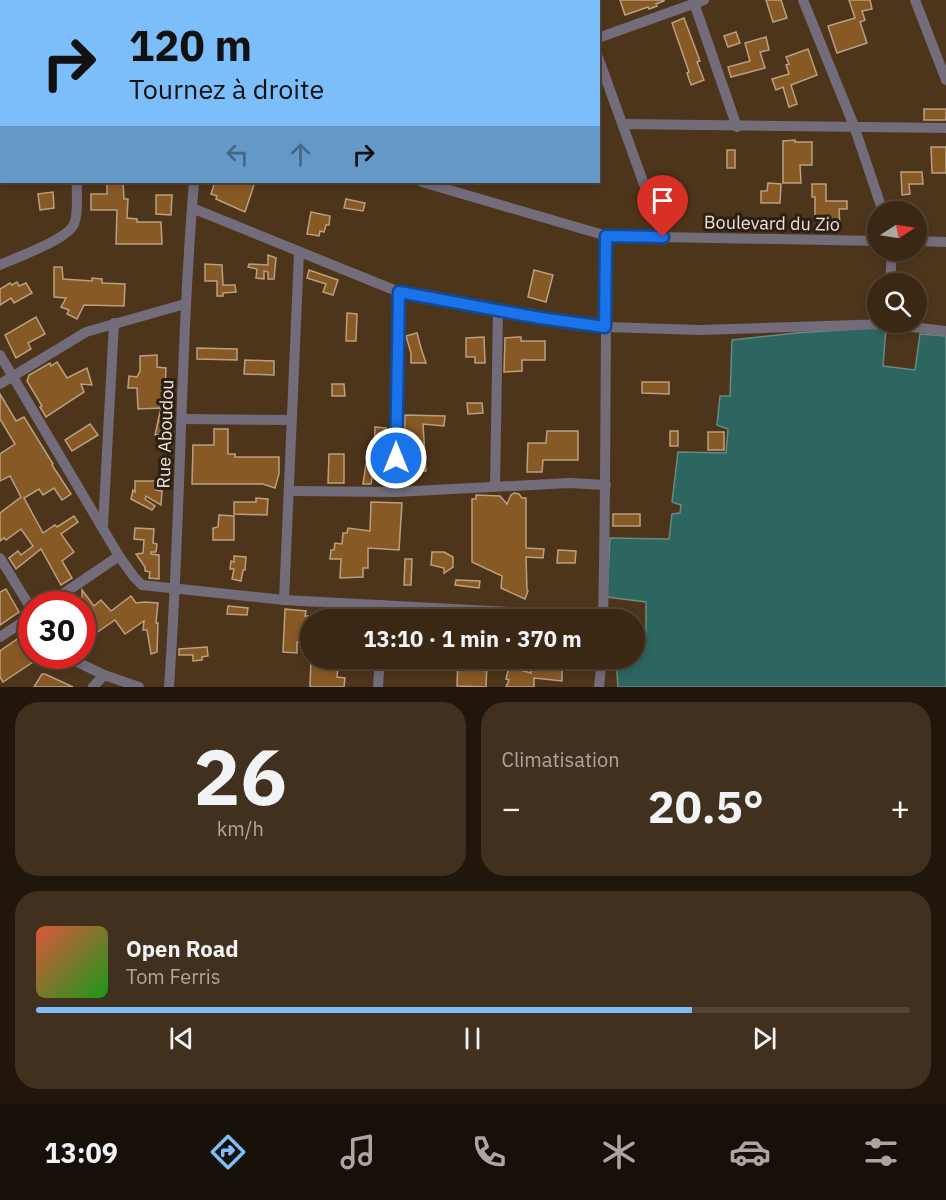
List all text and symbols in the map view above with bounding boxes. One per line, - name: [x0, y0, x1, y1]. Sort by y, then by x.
- text: 120 m: [129, 18, 252, 73]
- icon: right: [30, 24, 108, 102]
- text: Tournez à droite: [129, 71, 324, 106]
- icon: left: [221, 138, 254, 171]
- icon: ahead: [284, 138, 317, 171]
- icon: right: [347, 138, 380, 171]
- pin: [637, 175, 688, 237]
- icon: arrive: [646, 184, 679, 217]
- north arrow: [867, 201, 927, 261]
- map controls: [867, 201, 927, 333]
- street label: Boulevard du Zio: [704, 210, 840, 236]
- button: search: [867, 273, 927, 333]
- street label: Rue Aboudou: [152, 379, 178, 489]
- position arrow: [364, 426, 428, 490]
- speed limit sign: 30: [18, 591, 96, 669]
- text: 13:10 · 1 min · 370 m: [363, 624, 582, 653]
- text: 26: [193, 725, 287, 826]
- text: Climatisation: [502, 746, 620, 773]
- text: 20.5°: [648, 777, 764, 835]
- text: −: [502, 786, 521, 829]
- text: +: [890, 786, 910, 829]
- text: km/h: [217, 815, 264, 842]
- text: Open Road: [126, 934, 239, 963]
- text: Tom Ferris: [126, 963, 221, 990]
- icon: previous: [165, 1022, 198, 1055]
- icon: pause: [456, 1022, 489, 1055]
- icon: next: [748, 1022, 781, 1055]
- icon: directions: [207, 1131, 249, 1173]
- icon: music: [337, 1131, 379, 1173]
- icon: phone: [468, 1131, 510, 1173]
- icon: climate: [598, 1131, 640, 1173]
- icon: car: [729, 1131, 771, 1173]
- icon: filters: [860, 1131, 902, 1173]
- text: 13:09: [44, 1135, 118, 1170]

